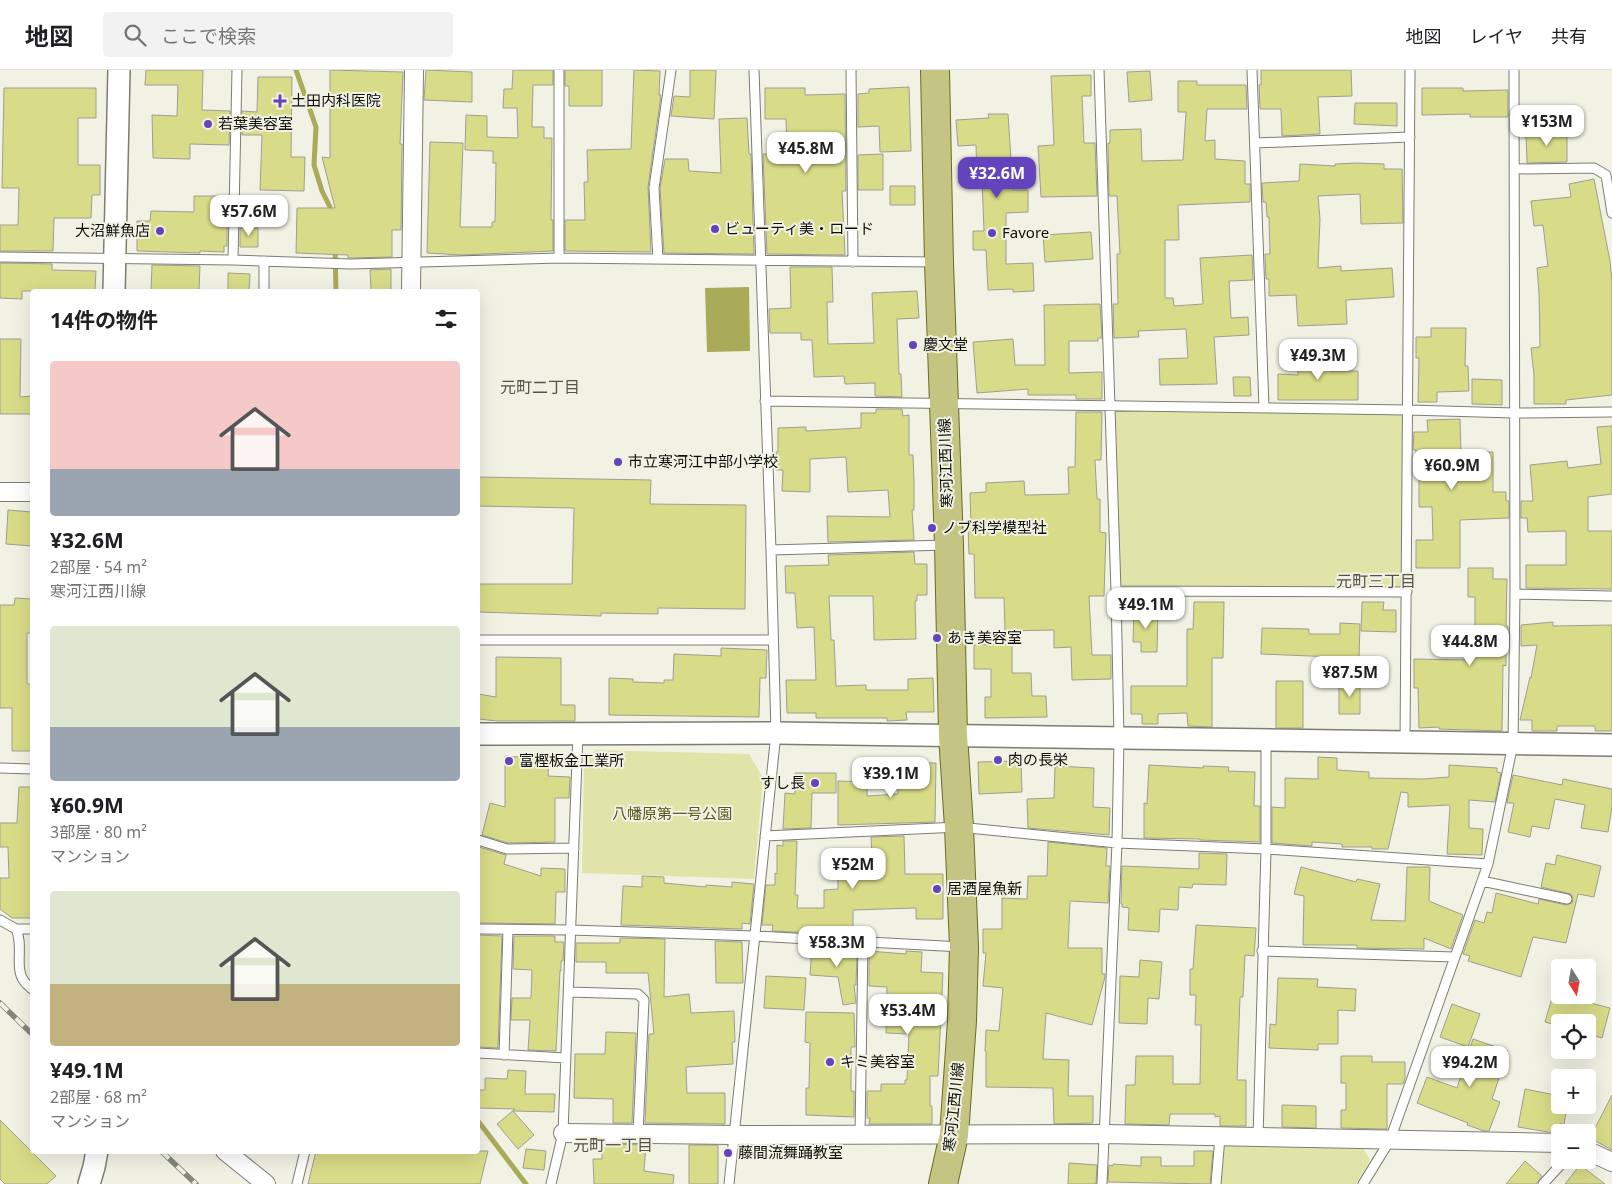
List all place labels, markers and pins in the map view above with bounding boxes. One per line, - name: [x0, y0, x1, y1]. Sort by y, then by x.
- place label: 土田内科医院: [291, 90, 381, 110]
- marker: 土田内科医院: [273, 94, 287, 108]
- pin: ¥153M: [1512, 104, 1582, 147]
- place label: 若葉美容室: [218, 113, 293, 133]
- marker: 若葉美容室: [202, 118, 214, 130]
- pin: ¥45.8M: [765, 132, 847, 174]
- pin: ¥32.6M: [956, 156, 1038, 199]
- pin: ¥57.6M: [208, 194, 290, 237]
- place label: ビューティ美・ロード: [725, 218, 874, 238]
- place label: 大沼鮮魚店: [75, 220, 150, 240]
- place label: Favore: [1002, 222, 1049, 242]
- marker: ビューティ美・ロード: [709, 223, 721, 235]
- marker: 大沼鮮魚店: [154, 225, 166, 237]
- marker: Favore: [986, 227, 998, 239]
- place label: 慶文堂: [923, 334, 968, 354]
- pin: ¥49.3M: [1277, 338, 1359, 381]
- marker: 慶文堂: [907, 339, 919, 351]
- pin: ¥60.9M: [1411, 448, 1493, 491]
- place label: 市立寒河江中部小学校: [628, 451, 778, 471]
- marker: 市立寒河江中部小学校: [612, 456, 624, 468]
- place label: ノブ科学模型社: [942, 517, 1047, 537]
- marker: ノブ科学模型社: [926, 522, 938, 534]
- pin: ¥49.1M: [1105, 588, 1187, 630]
- pin: ¥44.8M: [1429, 624, 1511, 667]
- place label: あき美容室: [947, 627, 1022, 647]
- marker: あき美容室: [931, 632, 943, 644]
- pin: ¥87.5M: [1309, 656, 1391, 698]
- place label: 肉の長栄: [1008, 749, 1068, 769]
- place label: 富樫板金工業所: [519, 750, 624, 770]
- marker: 肉の長栄: [992, 754, 1004, 766]
- marker: 富樫板金工業所: [503, 755, 515, 767]
- pin: ¥39.1M: [850, 756, 932, 799]
- place label: すし長: [760, 772, 805, 792]
- marker: すし長: [809, 777, 821, 789]
- pin: ¥52M: [823, 848, 883, 890]
- place label: 居酒屋魚新: [947, 878, 1022, 898]
- marker: 居酒屋魚新: [931, 883, 943, 895]
- pin: ¥58.3M: [796, 926, 878, 968]
- pin: ¥53.4M: [867, 994, 949, 1036]
- pin: ¥94.2M: [1429, 1046, 1511, 1088]
- place label: キミ美容室: [840, 1051, 915, 1071]
- marker: キミ美容室: [824, 1056, 836, 1068]
- place label: 藤間流舞踊教室: [738, 1142, 843, 1162]
- marker: 藤間流舞踊教室: [722, 1147, 734, 1159]

